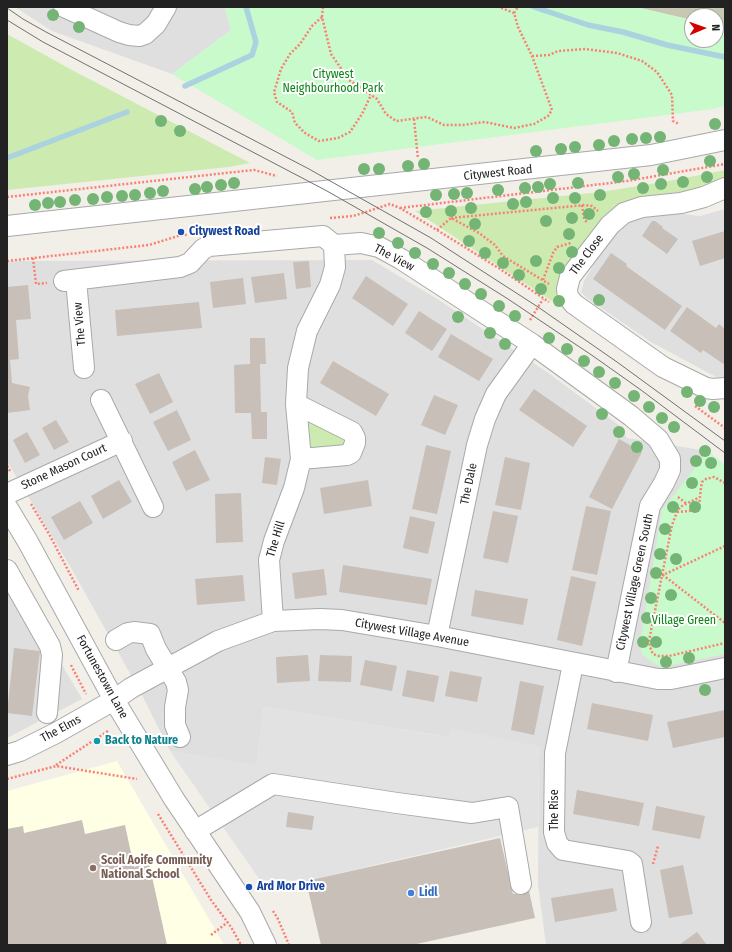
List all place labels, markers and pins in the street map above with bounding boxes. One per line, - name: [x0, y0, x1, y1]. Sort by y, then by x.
- place label: Citywest Road: [189, 225, 260, 239]
- marker: Citywest Road: [176, 227, 186, 237]
- place label: Back to Nature: [105, 734, 178, 748]
- marker: Back to Nature: [92, 736, 102, 746]
- place label: Scoil Aoife Community National School: [101, 854, 212, 882]
- marker: Scoil Aoife Community National School: [88, 863, 98, 873]
- place label: Ard Mor Drive: [257, 880, 325, 894]
- marker: Ard Mor Drive: [244, 882, 254, 892]
- place label: Lidl: [419, 886, 438, 900]
- marker: Lidl: [406, 888, 416, 898]

